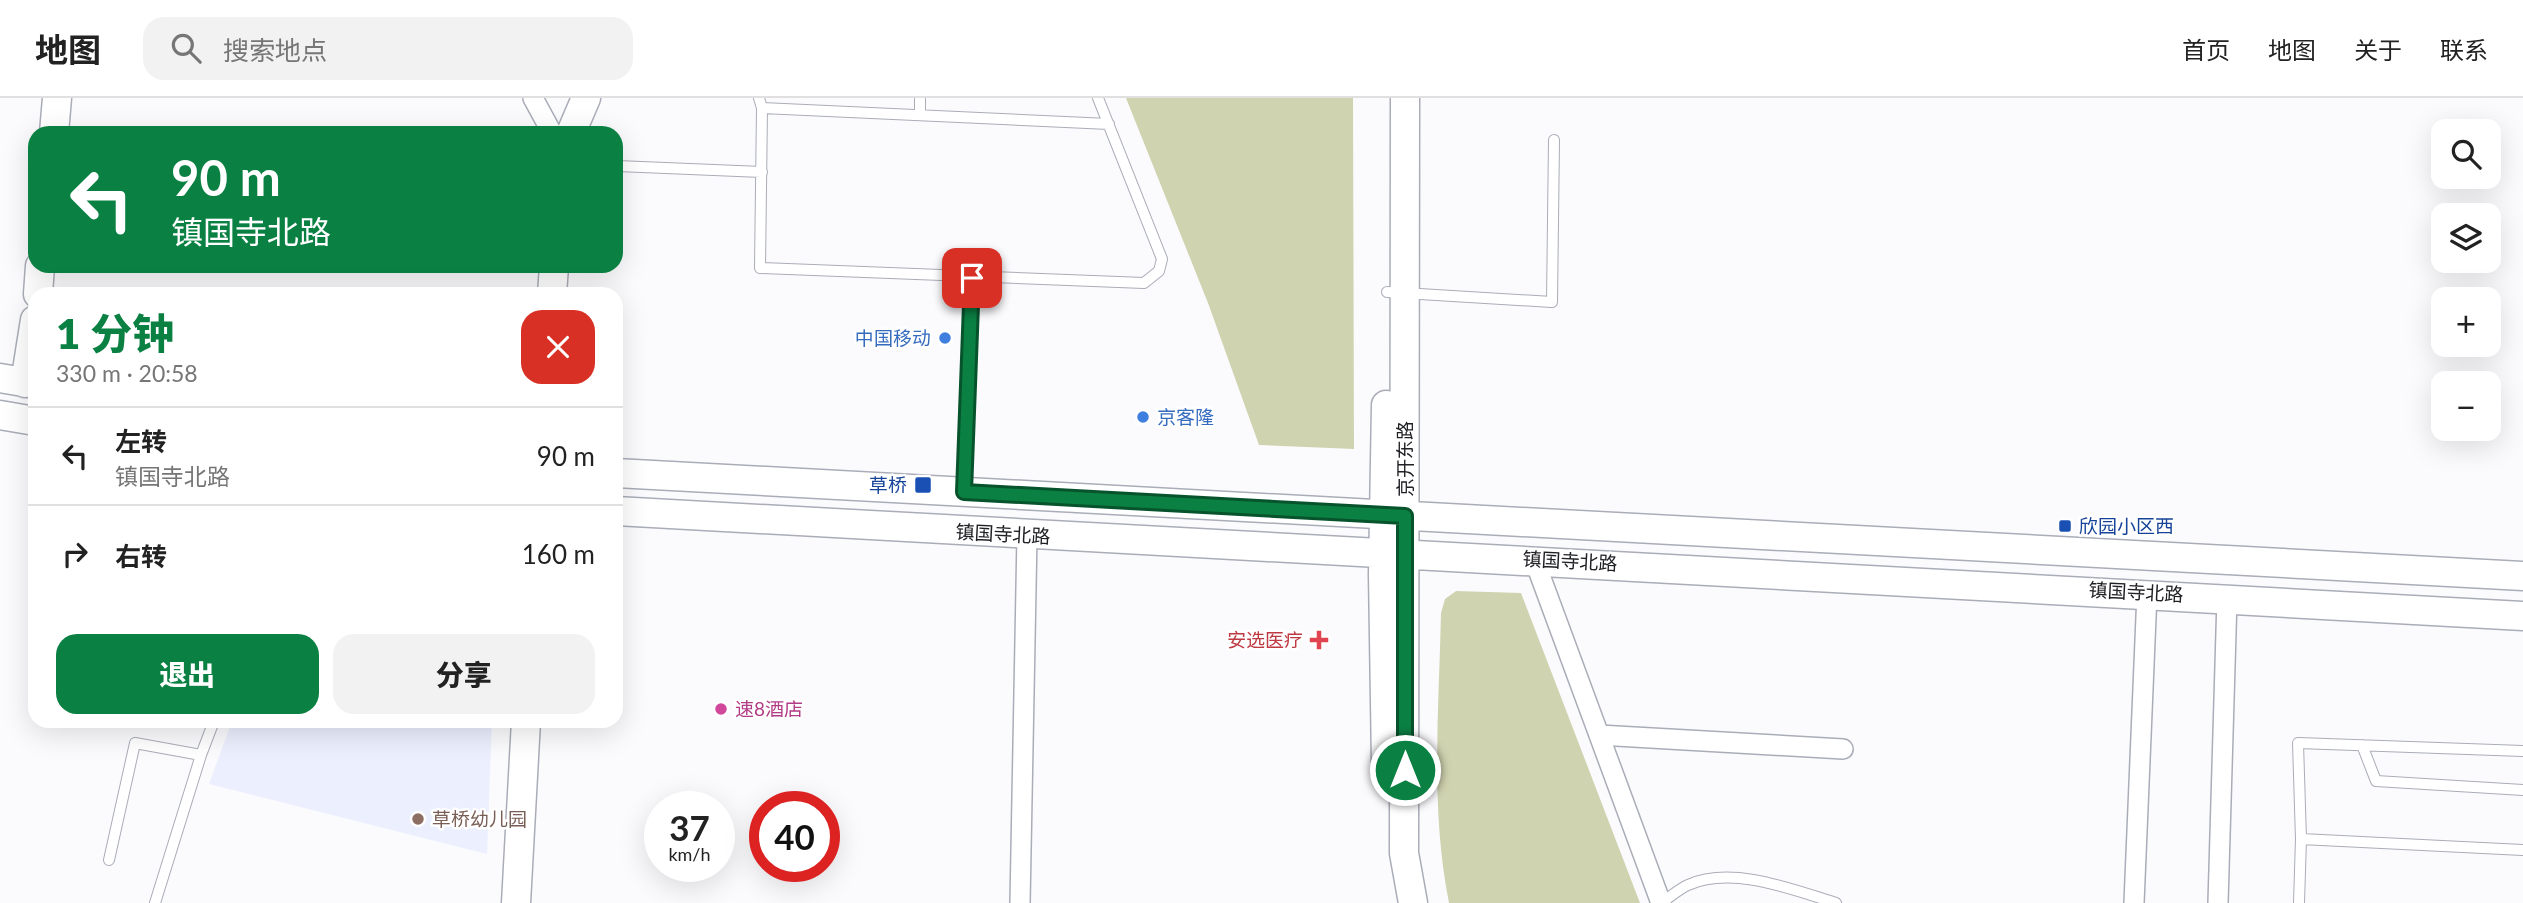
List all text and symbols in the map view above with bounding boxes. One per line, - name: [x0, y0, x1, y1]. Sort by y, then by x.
- search box: [143, 17, 633, 80]
- text: 地图: [35, 29, 101, 69]
- icon: search: [167, 29, 205, 67]
- text: 搜索地点: [223, 34, 327, 66]
- text: 首页: [2182, 35, 2230, 64]
- text: 地图: [2268, 35, 2316, 64]
- text: 关于: [2354, 35, 2402, 64]
- text: 联系: [2440, 35, 2488, 64]
- map controls: [2431, 119, 2501, 441]
- button: search: [2431, 119, 2501, 189]
- text: 90 m: [171, 148, 281, 206]
- icon: left: [56, 154, 147, 245]
- button: layers: [2431, 203, 2501, 273]
- text: 镇国寺北路: [171, 212, 331, 251]
- pin: [942, 248, 1002, 308]
- icon: arrive: [953, 259, 991, 297]
- button: +: [2431, 287, 2501, 357]
- text: 1 分钟: [56, 308, 174, 358]
- button: close: [521, 310, 595, 384]
- place label: 中国移动: [855, 326, 931, 349]
- marker: 中国移动: [937, 330, 953, 346]
- text: 330 m · 20:58: [56, 359, 198, 387]
- button: −: [2431, 371, 2501, 441]
- place label: 京客隆: [1157, 405, 1214, 428]
- marker: 京客隆: [1135, 409, 1151, 425]
- street label: 京开东路: [1393, 421, 1416, 497]
- text: 左转: [115, 425, 167, 457]
- icon: left: [56, 437, 94, 475]
- text: 90 m: [537, 440, 595, 472]
- text: 镇国寺北路: [115, 462, 230, 490]
- place label: 草桥: [869, 473, 907, 496]
- marker: 草桥: [913, 475, 933, 495]
- place label: 欣园小区西: [2079, 514, 2174, 537]
- marker: 欣园小区西: [2057, 518, 2073, 534]
- street label: 镇国寺北路: [955, 520, 1051, 547]
- icon: right: [56, 535, 94, 573]
- text: 160 m: [522, 538, 595, 570]
- text: 右转: [115, 540, 167, 572]
- street label: 镇国寺北路: [1522, 547, 1618, 574]
- street label: 镇国寺北路: [2088, 578, 2184, 605]
- place label: 安选医疗: [1227, 628, 1303, 651]
- marker: 安选医疗: [1309, 630, 1329, 650]
- button: 退出: [56, 634, 319, 714]
- button: 分享: [333, 634, 595, 714]
- place label: 速8酒店: [735, 697, 803, 720]
- marker: 速8酒店: [713, 701, 729, 717]
- position arrow: [1368, 733, 1442, 807]
- speed limit sign: 40: [749, 791, 840, 882]
- text: 37: [669, 806, 710, 848]
- place label: 草桥幼儿园: [432, 807, 527, 830]
- marker: 草桥幼儿园: [410, 811, 426, 827]
- text: km/h: [668, 843, 711, 865]

